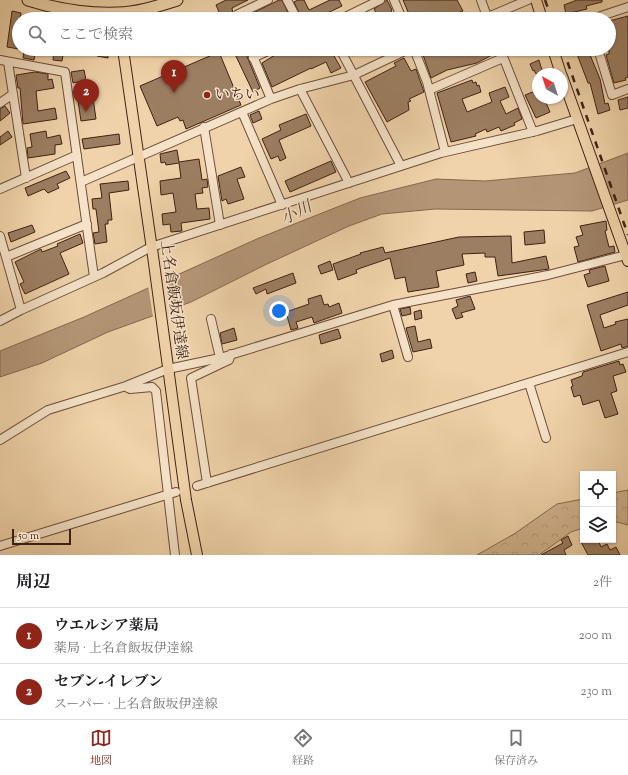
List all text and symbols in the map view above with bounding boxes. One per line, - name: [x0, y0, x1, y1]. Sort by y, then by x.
- search box: [12, 12, 616, 56]
- icon: search: [26, 23, 48, 45]
- text: ここで検索: [58, 25, 133, 46]
- pin: 1: [161, 60, 187, 93]
- north arrow: [532, 68, 568, 104]
- pin: 2: [73, 79, 99, 112]
- place label: いちい: [215, 85, 260, 106]
- marker: いちい: [202, 90, 212, 100]
- water label: 小川: [278, 196, 318, 232]
- street label: 上名倉飯坂伊達線: [154, 239, 192, 361]
- your location: [269, 301, 289, 321]
- map controls: [580, 471, 616, 543]
- button: locate: [580, 471, 616, 507]
- button: layers: [580, 507, 616, 543]
- scale bar: [12, 527, 71, 546]
- text: 50 m: [18, 528, 39, 544]
- text: 周辺: [16, 571, 50, 595]
- text: 2件: [593, 574, 612, 592]
- text: ウエルシア薬局: [54, 616, 159, 637]
- text: 1: [27, 627, 31, 645]
- text: 200 m: [579, 627, 612, 645]
- text: 薬局 · 上名倉飯坂伊達線: [54, 640, 193, 658]
- text: セブン-イレブン: [54, 672, 163, 693]
- text: 2: [26, 683, 32, 701]
- text: 230 m: [580, 683, 612, 701]
- text: スーパー · 上名倉飯坂伊達線: [54, 696, 218, 714]
- tab: 地図: [90, 727, 112, 769]
- tab: 経路: [292, 727, 314, 769]
- tab: 保存済み: [494, 727, 538, 769]

